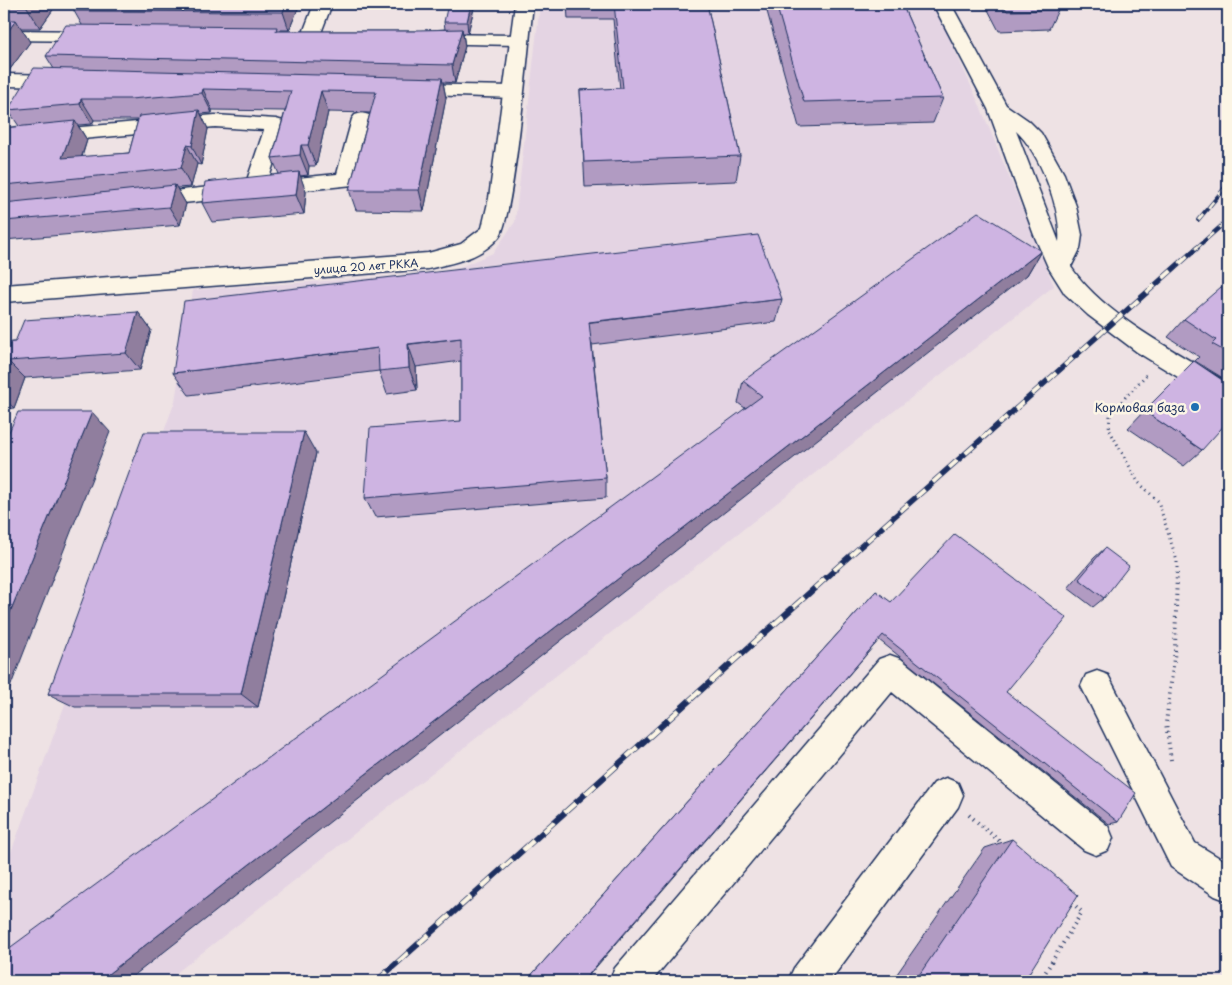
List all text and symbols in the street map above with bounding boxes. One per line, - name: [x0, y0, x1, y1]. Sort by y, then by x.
- street label: улица 20 лет РККА: [313, 254, 420, 278]
- place label: Кормовая база: [1094, 398, 1185, 416]
- marker: Кормовая база: [1189, 401, 1201, 413]

